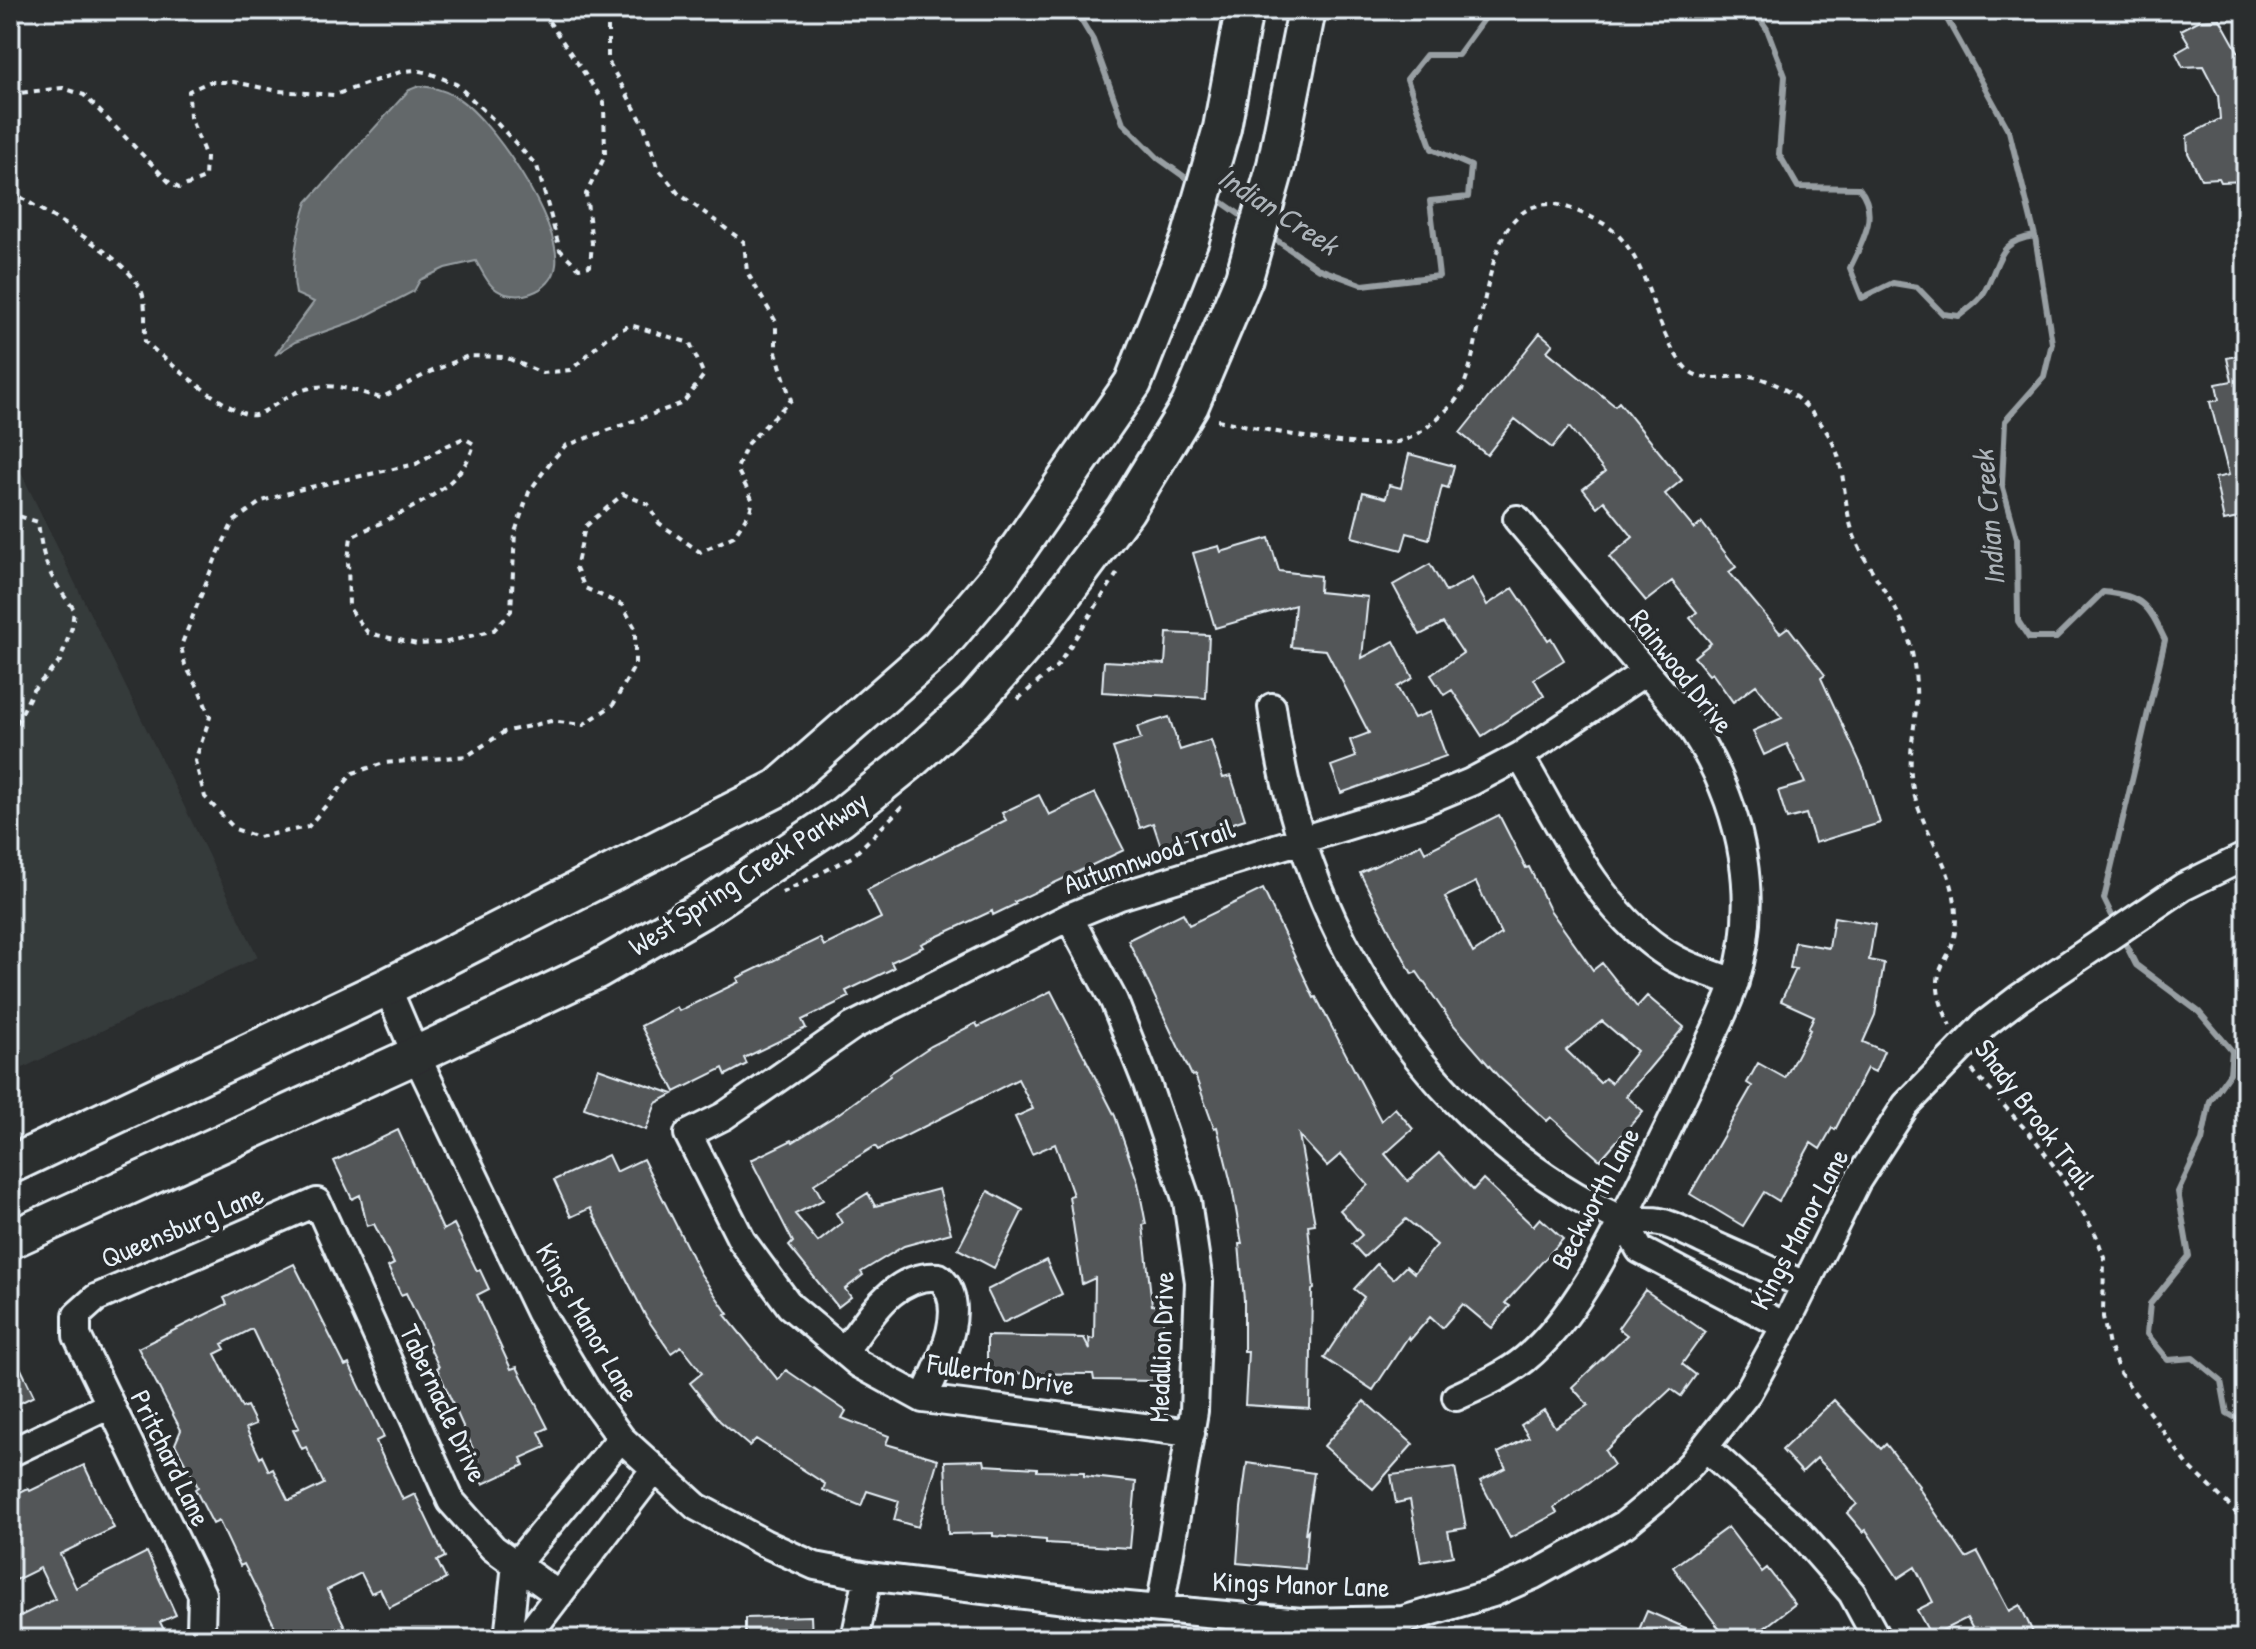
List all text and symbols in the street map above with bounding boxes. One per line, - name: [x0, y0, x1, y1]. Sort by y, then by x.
- water label: Indian Creek: [1211, 156, 1348, 265]
- water label: Indian Creek: [1962, 446, 2014, 587]
- street label: Rainwood Drive: [1621, 601, 1743, 741]
- street label: West Spring Creek Parkway: [621, 781, 875, 965]
- street label: Autumnwood Trail: [1058, 809, 1240, 903]
- street label: Shady Brook Trail: [1966, 1031, 2104, 1197]
- street label: Beckworth Lane: [1542, 1120, 1648, 1276]
- street label: Kings Manor Lane: [1741, 1142, 1857, 1316]
- street label: Queensburg Lane: [95, 1175, 269, 1277]
- street label: Kings Manor Lane: [527, 1236, 649, 1408]
- street label: Medallion Drive: [1139, 1271, 1183, 1423]
- street label: Tabernacle Drive: [391, 1318, 497, 1488]
- street label: Fullerton Drive: [924, 1343, 1077, 1404]
- street label: Pritchard Lane: [122, 1384, 220, 1532]
- street label: Kings Manor Lane: [1212, 1562, 1390, 1606]

